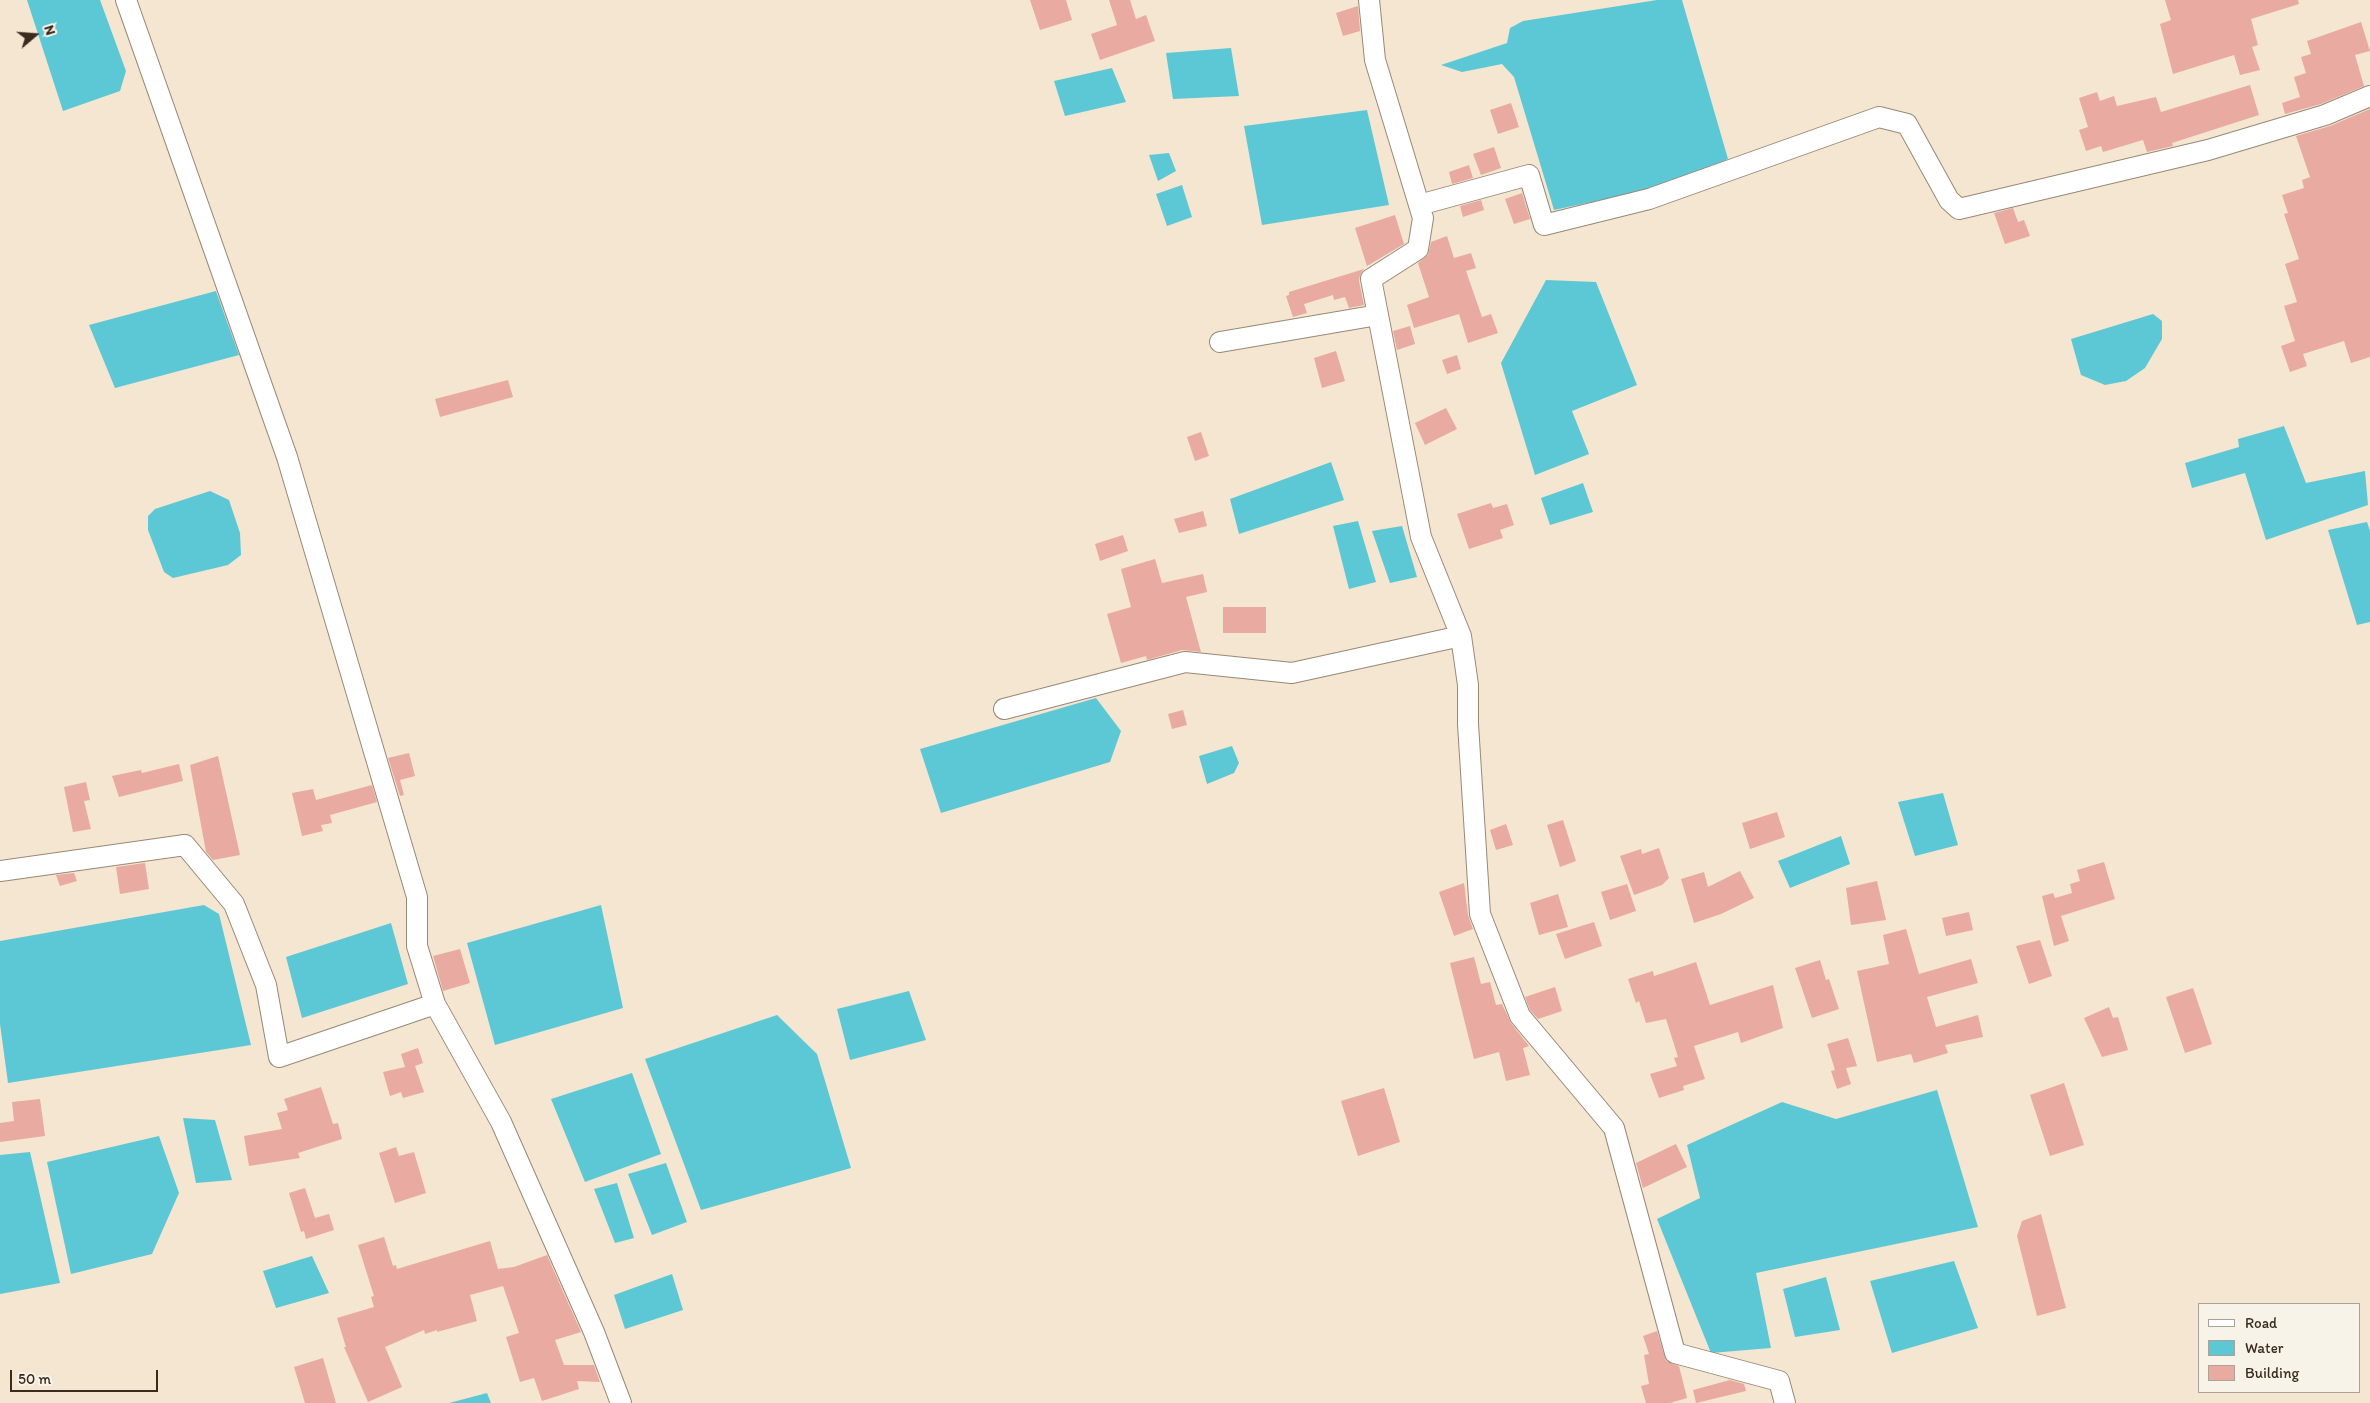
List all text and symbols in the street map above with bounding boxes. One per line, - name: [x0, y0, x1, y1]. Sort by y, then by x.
- north arrow: [10, 10, 60, 60]
- text: N: [40, 23, 59, 37]
- legend: [2198, 1303, 2360, 1393]
- text: Road: [2245, 1314, 2277, 1332]
- text: Water: [2245, 1339, 2283, 1357]
- scale bar: [12, 1360, 160, 1392]
- text: Building: [2245, 1364, 2299, 1382]
- text: 50 m: [18, 1370, 51, 1388]

